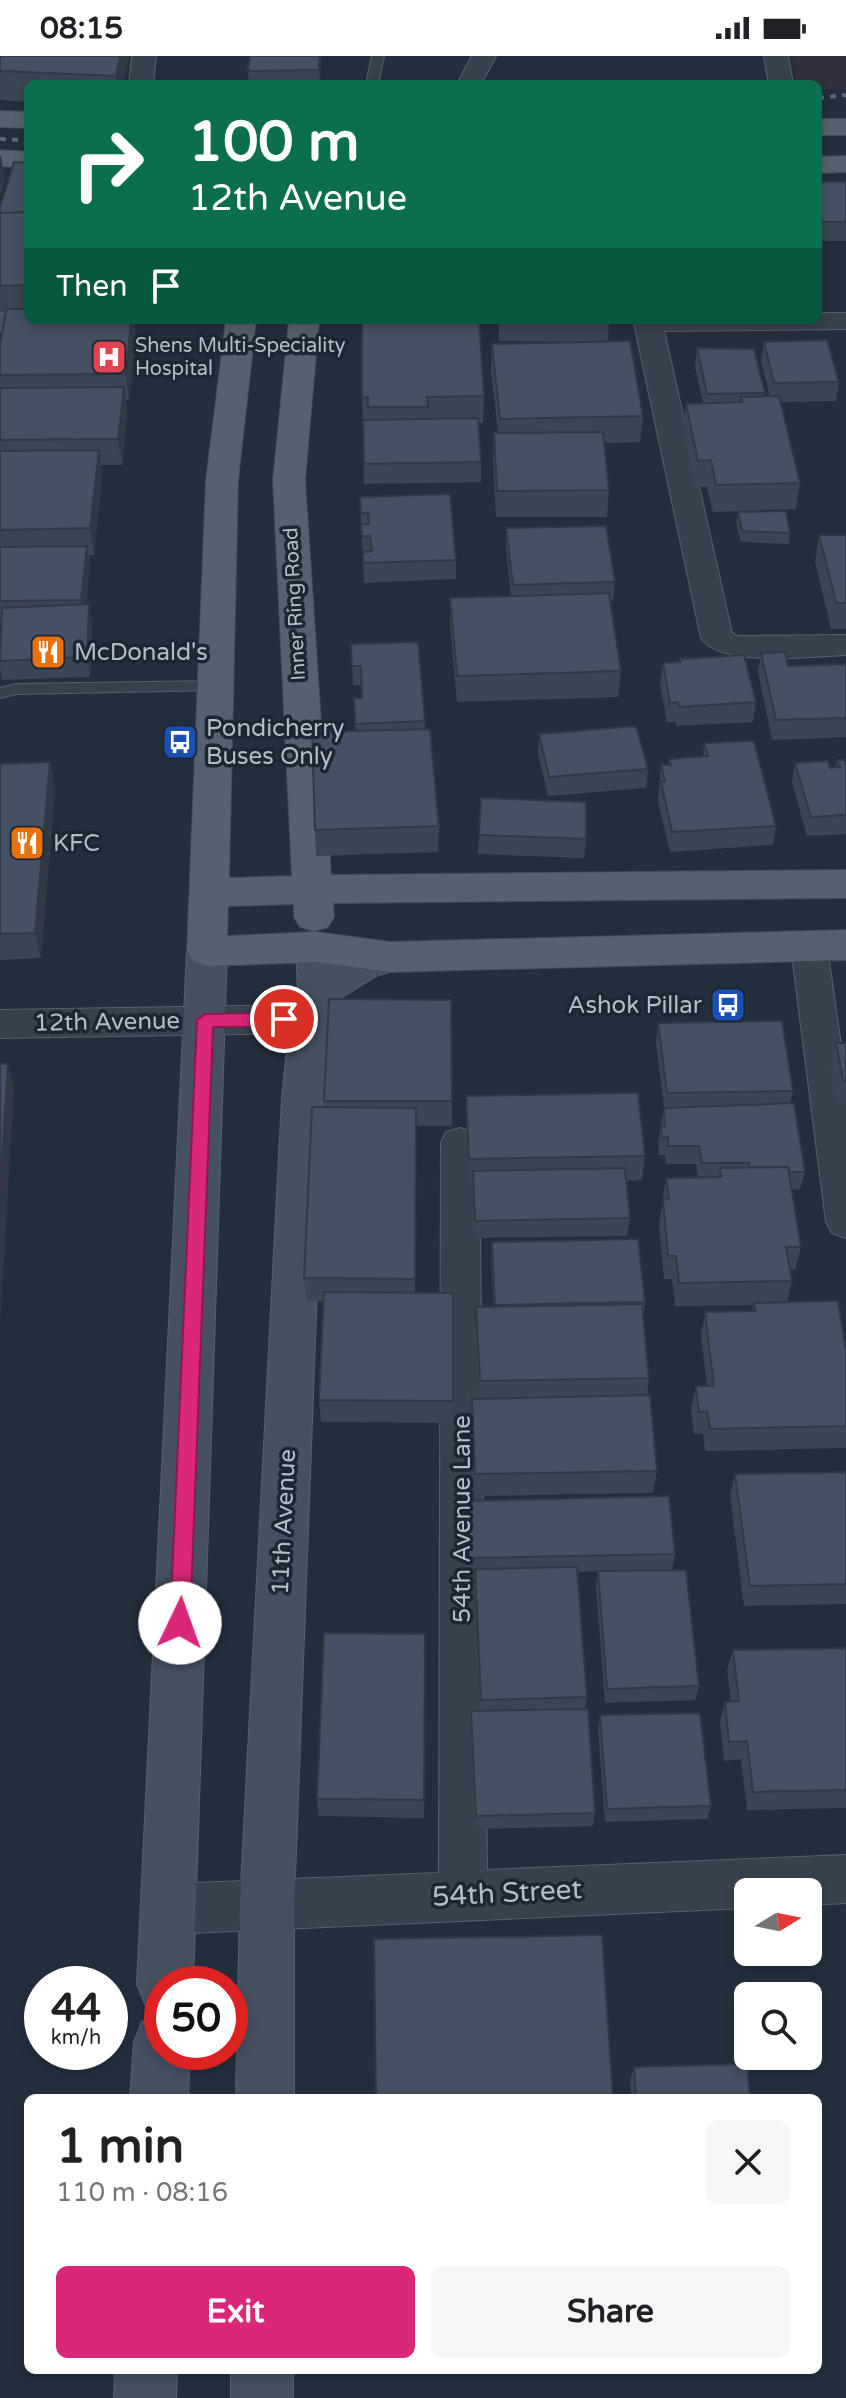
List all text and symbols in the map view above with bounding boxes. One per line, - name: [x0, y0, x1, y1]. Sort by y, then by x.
- text: 08:15: [40, 10, 123, 47]
- text: 100 m: [188, 109, 359, 176]
- icon: right: [56, 112, 160, 216]
- text: 12th Avenue: [188, 177, 407, 220]
- icon: arrive: [144, 264, 188, 308]
- text: Then: [56, 268, 128, 305]
- place label: Shens Multi-Speciality Hospital: [135, 334, 346, 381]
- hospital icon: Shens Multi-Speciality Hospital: [90, 338, 128, 376]
- street label: Inner Ring Road: [279, 527, 311, 681]
- restaurant icon: McDonald's: [29, 633, 67, 671]
- place label: McDonald's: [74, 638, 208, 667]
- place label: Pondicherry Buses Only: [206, 714, 344, 771]
- bus stop icon: Pondicherry Buses Only: [161, 723, 199, 761]
- restaurant icon: KFC: [8, 824, 46, 862]
- place label: KFC: [53, 829, 100, 858]
- pin: [250, 985, 318, 1053]
- bus stop icon: Ashok Pillar: [709, 986, 747, 1024]
- place label: Ashok Pillar: [568, 991, 703, 1020]
- icon: arrive: [262, 997, 306, 1041]
- street label: 12th Avenue: [34, 1006, 180, 1038]
- street label: 54th Avenue Lane: [448, 1415, 477, 1623]
- street label: 11th Avenue: [266, 1448, 302, 1596]
- position arrow: [138, 1581, 222, 1665]
- street label: 54th Street: [431, 1872, 583, 1914]
- north arrow: [734, 1878, 822, 1966]
- map controls: [734, 1878, 822, 2070]
- speed limit sign: 50: [144, 1966, 248, 2070]
- button: search: [734, 1982, 822, 2070]
- text: 44: [51, 1984, 101, 2032]
- text: km/h: [51, 2026, 101, 2050]
- text: 1 min: [56, 2118, 184, 2176]
- button: close: [706, 2120, 790, 2204]
- text: 110 m · 08:16: [56, 2177, 228, 2208]
- button: Exit: [56, 2266, 415, 2358]
- button: Share: [431, 2266, 790, 2358]

